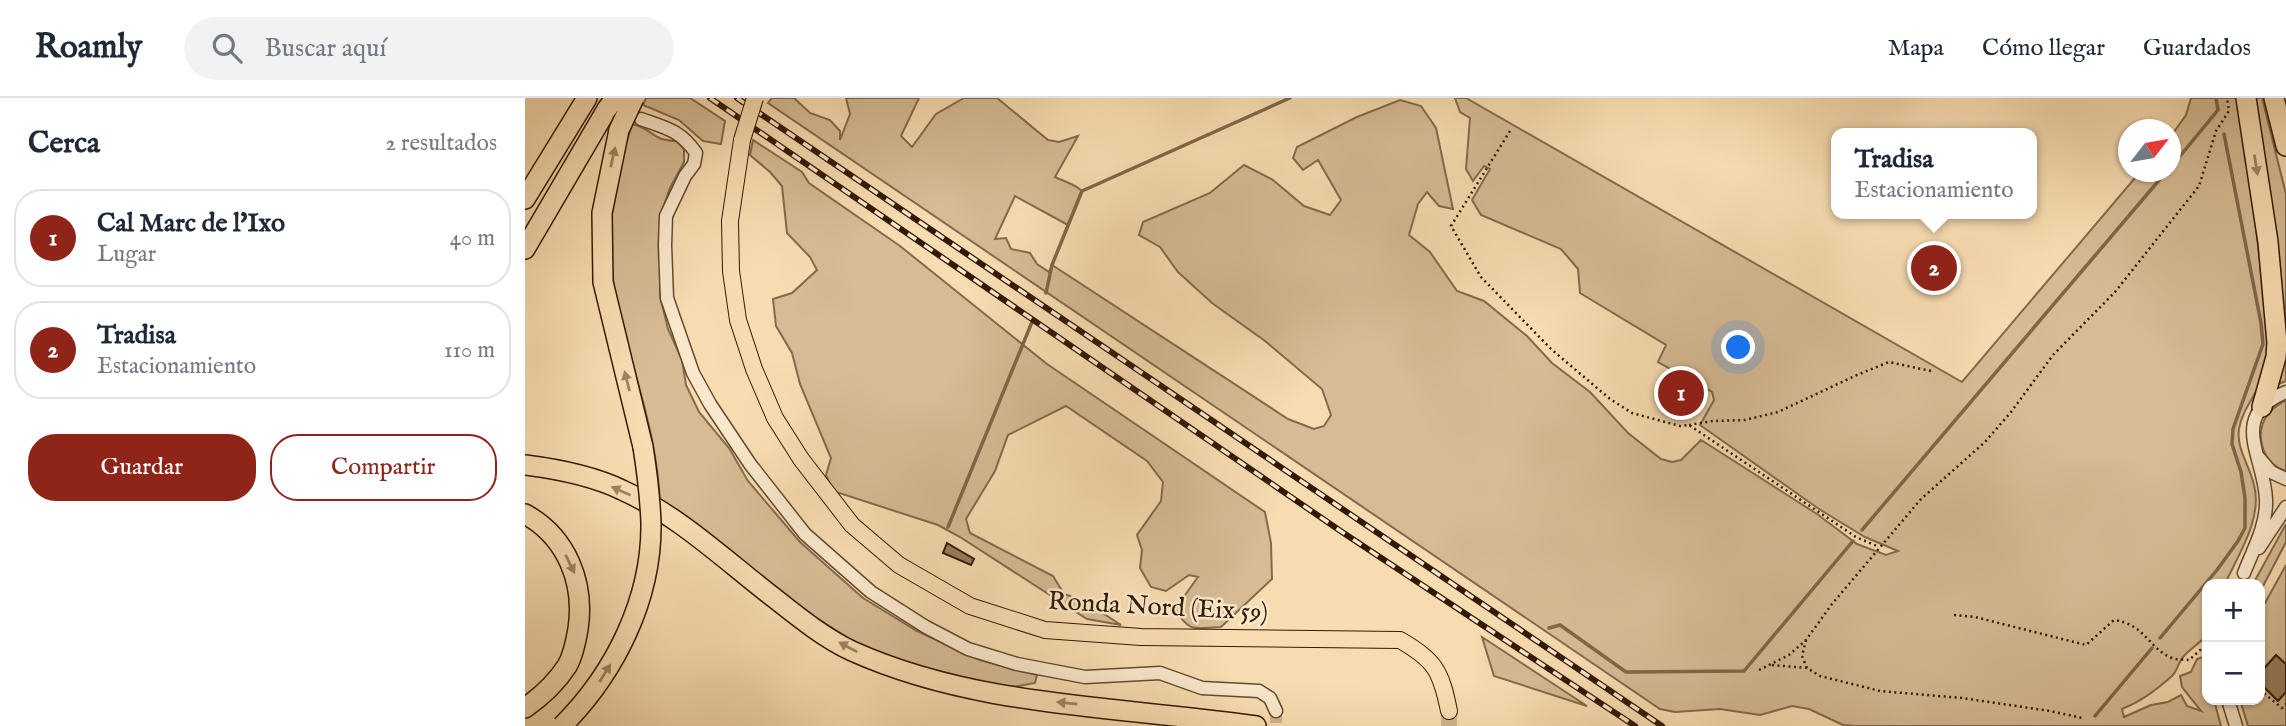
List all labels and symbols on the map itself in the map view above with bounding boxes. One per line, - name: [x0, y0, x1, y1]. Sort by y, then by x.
- north arrow: [2118, 119, 2181, 182]
- one-way arrow: [607, 146, 618, 168]
- one-way arrow: [2251, 155, 2262, 177]
- pin: 2: [1911, 242, 1957, 294]
- your location: [1721, 330, 1755, 364]
- pin: 1: [1658, 367, 1704, 419]
- one-way arrow: [621, 370, 632, 392]
- one-way arrow: [611, 485, 631, 497]
- one-way arrow: [564, 554, 575, 574]
- street label: Ronda Nord (Eix 59): [1047, 585, 1269, 629]
- one-way arrow: [838, 642, 858, 653]
- one-way arrow: [598, 664, 611, 683]
- one-way arrow: [1056, 697, 1078, 708]

